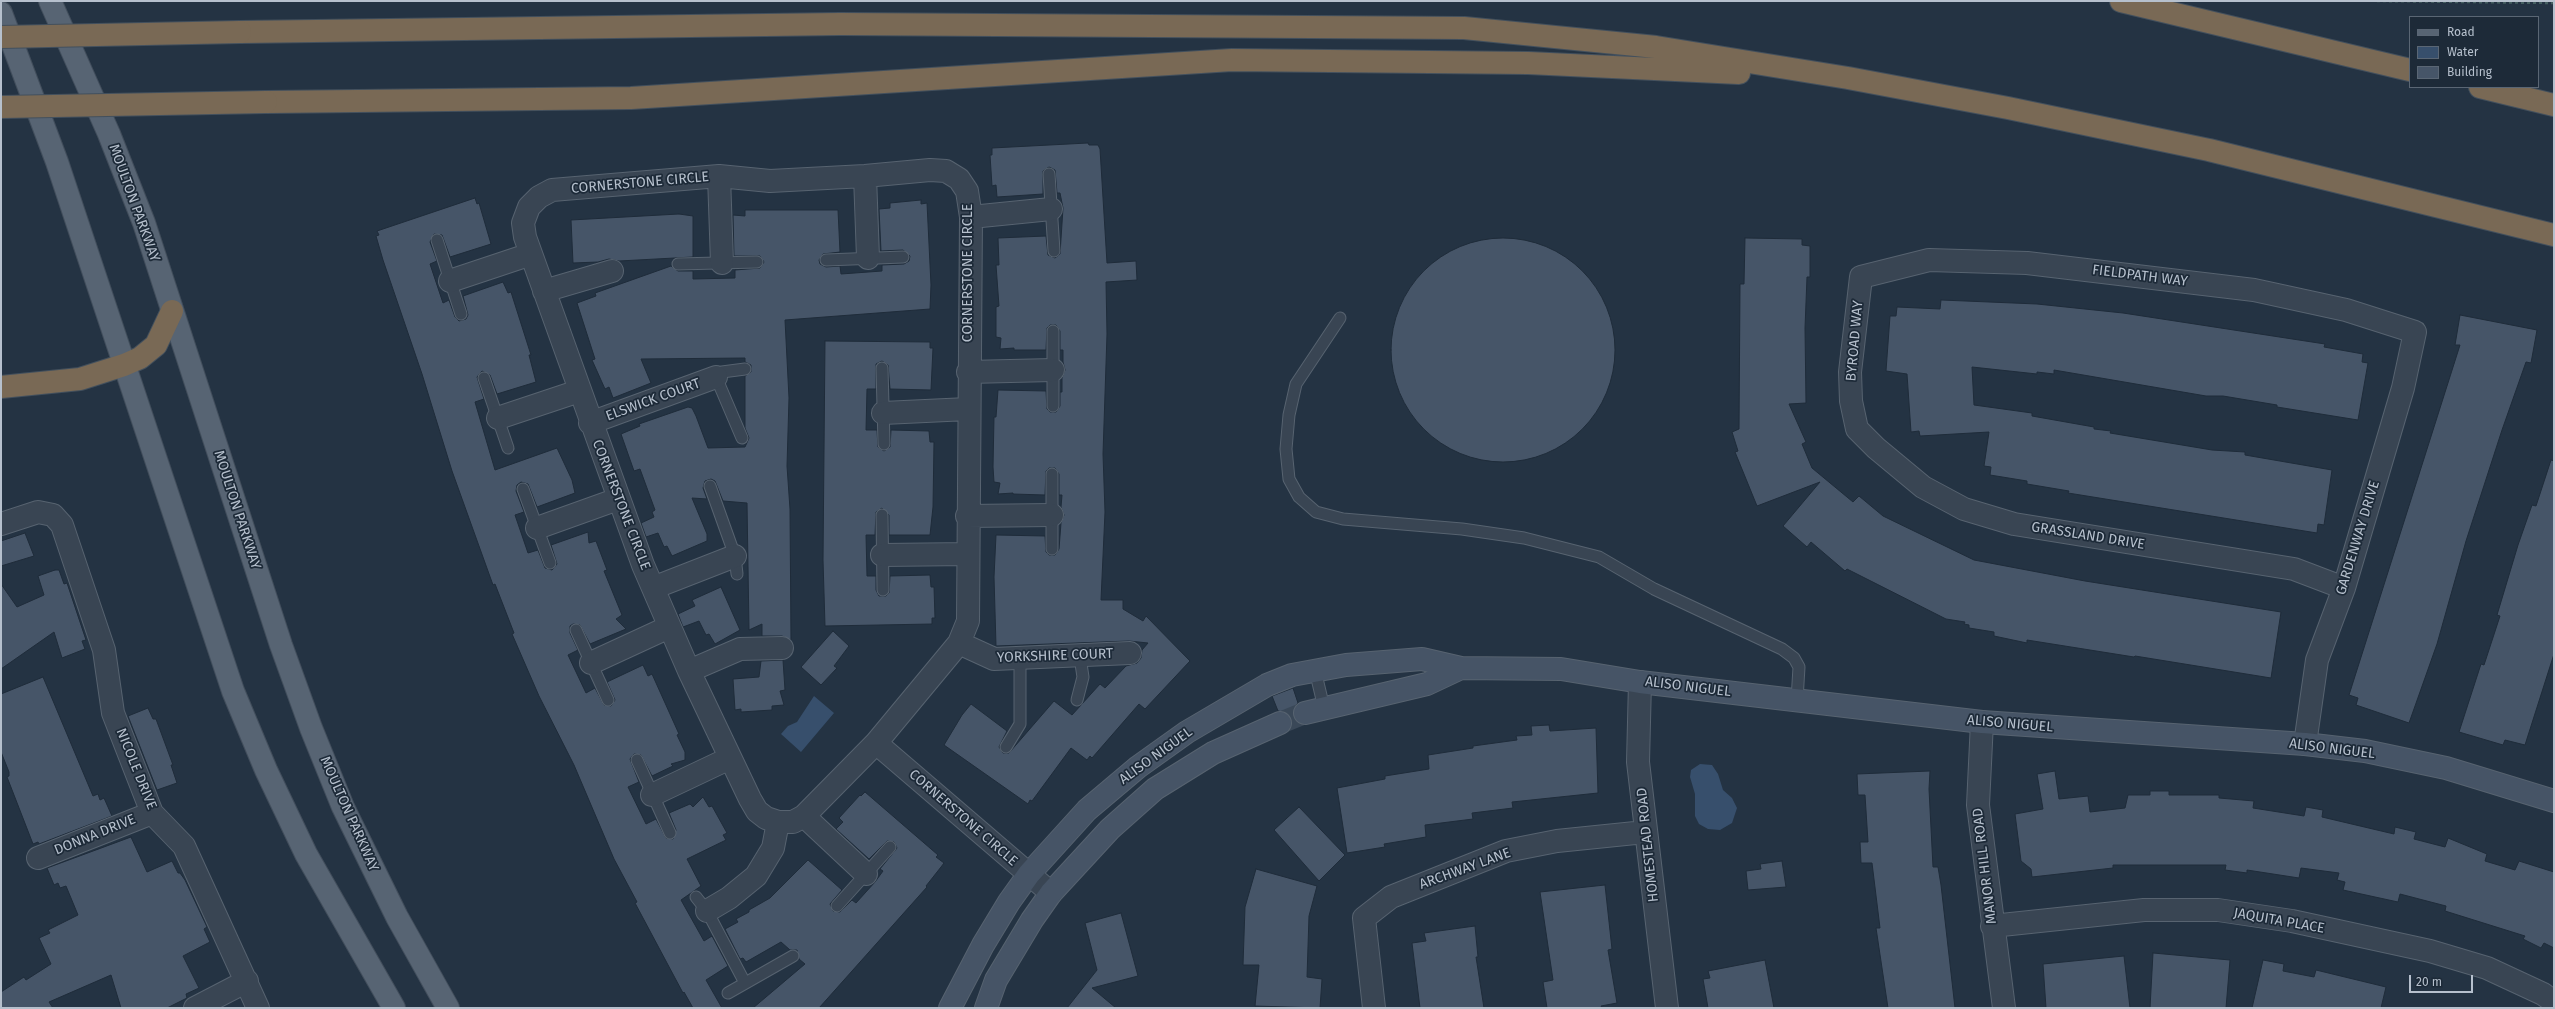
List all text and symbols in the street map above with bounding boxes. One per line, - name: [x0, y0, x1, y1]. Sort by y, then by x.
- legend: [2409, 16, 2539, 88]
- text: Road: [2447, 25, 2475, 39]
- text: Water: [2447, 45, 2478, 59]
- text: Building: [2447, 65, 2492, 79]
- street label: MOULTON PARKWAY: [105, 142, 163, 264]
- street label: CORNERSTONE CIRCLE: [570, 169, 710, 197]
- street label: CORNERSTONE CIRCLE: [960, 204, 976, 342]
- street label: FIELDPATH WAY: [2091, 262, 2189, 290]
- street label: BYROAD WAY: [1843, 300, 1867, 382]
- street label: ELSWICK COURT: [604, 375, 702, 425]
- street label: CORNERSTONE CIRCLE: [588, 437, 654, 573]
- street label: MOULTON PARKWAY: [210, 449, 264, 571]
- street label: GARDENWAY DRIVE: [2333, 479, 2383, 597]
- street label: GRASSLAND DRIVE: [2030, 519, 2146, 553]
- street label: YORKSHIRE COURT: [997, 646, 1113, 666]
- street label: ALISO NIGUEL: [1644, 673, 1732, 701]
- street label: ALISO NIGUEL: [1966, 712, 2054, 736]
- street label: ALISO NIGUEL: [1116, 724, 1196, 788]
- street label: NICOLE DRIVE: [112, 726, 160, 812]
- street label: ALISO NIGUEL: [2288, 735, 2376, 763]
- street label: MOULTON PARKWAY: [316, 754, 382, 874]
- street label: CORNERSTONE CIRCLE: [905, 766, 1021, 870]
- street label: HOMESTEAD ROAD: [1634, 787, 1662, 903]
- street label: MANOR HILL ROAD: [1970, 807, 2000, 925]
- street label: DONNA DRIVE: [52, 811, 138, 859]
- street label: ARCHWAY LANE: [1417, 845, 1513, 893]
- street label: JAQUITA PLACE: [2232, 905, 2326, 937]
- scale bar: [2411, 967, 2475, 993]
- text: 20 m: [2416, 975, 2442, 989]

